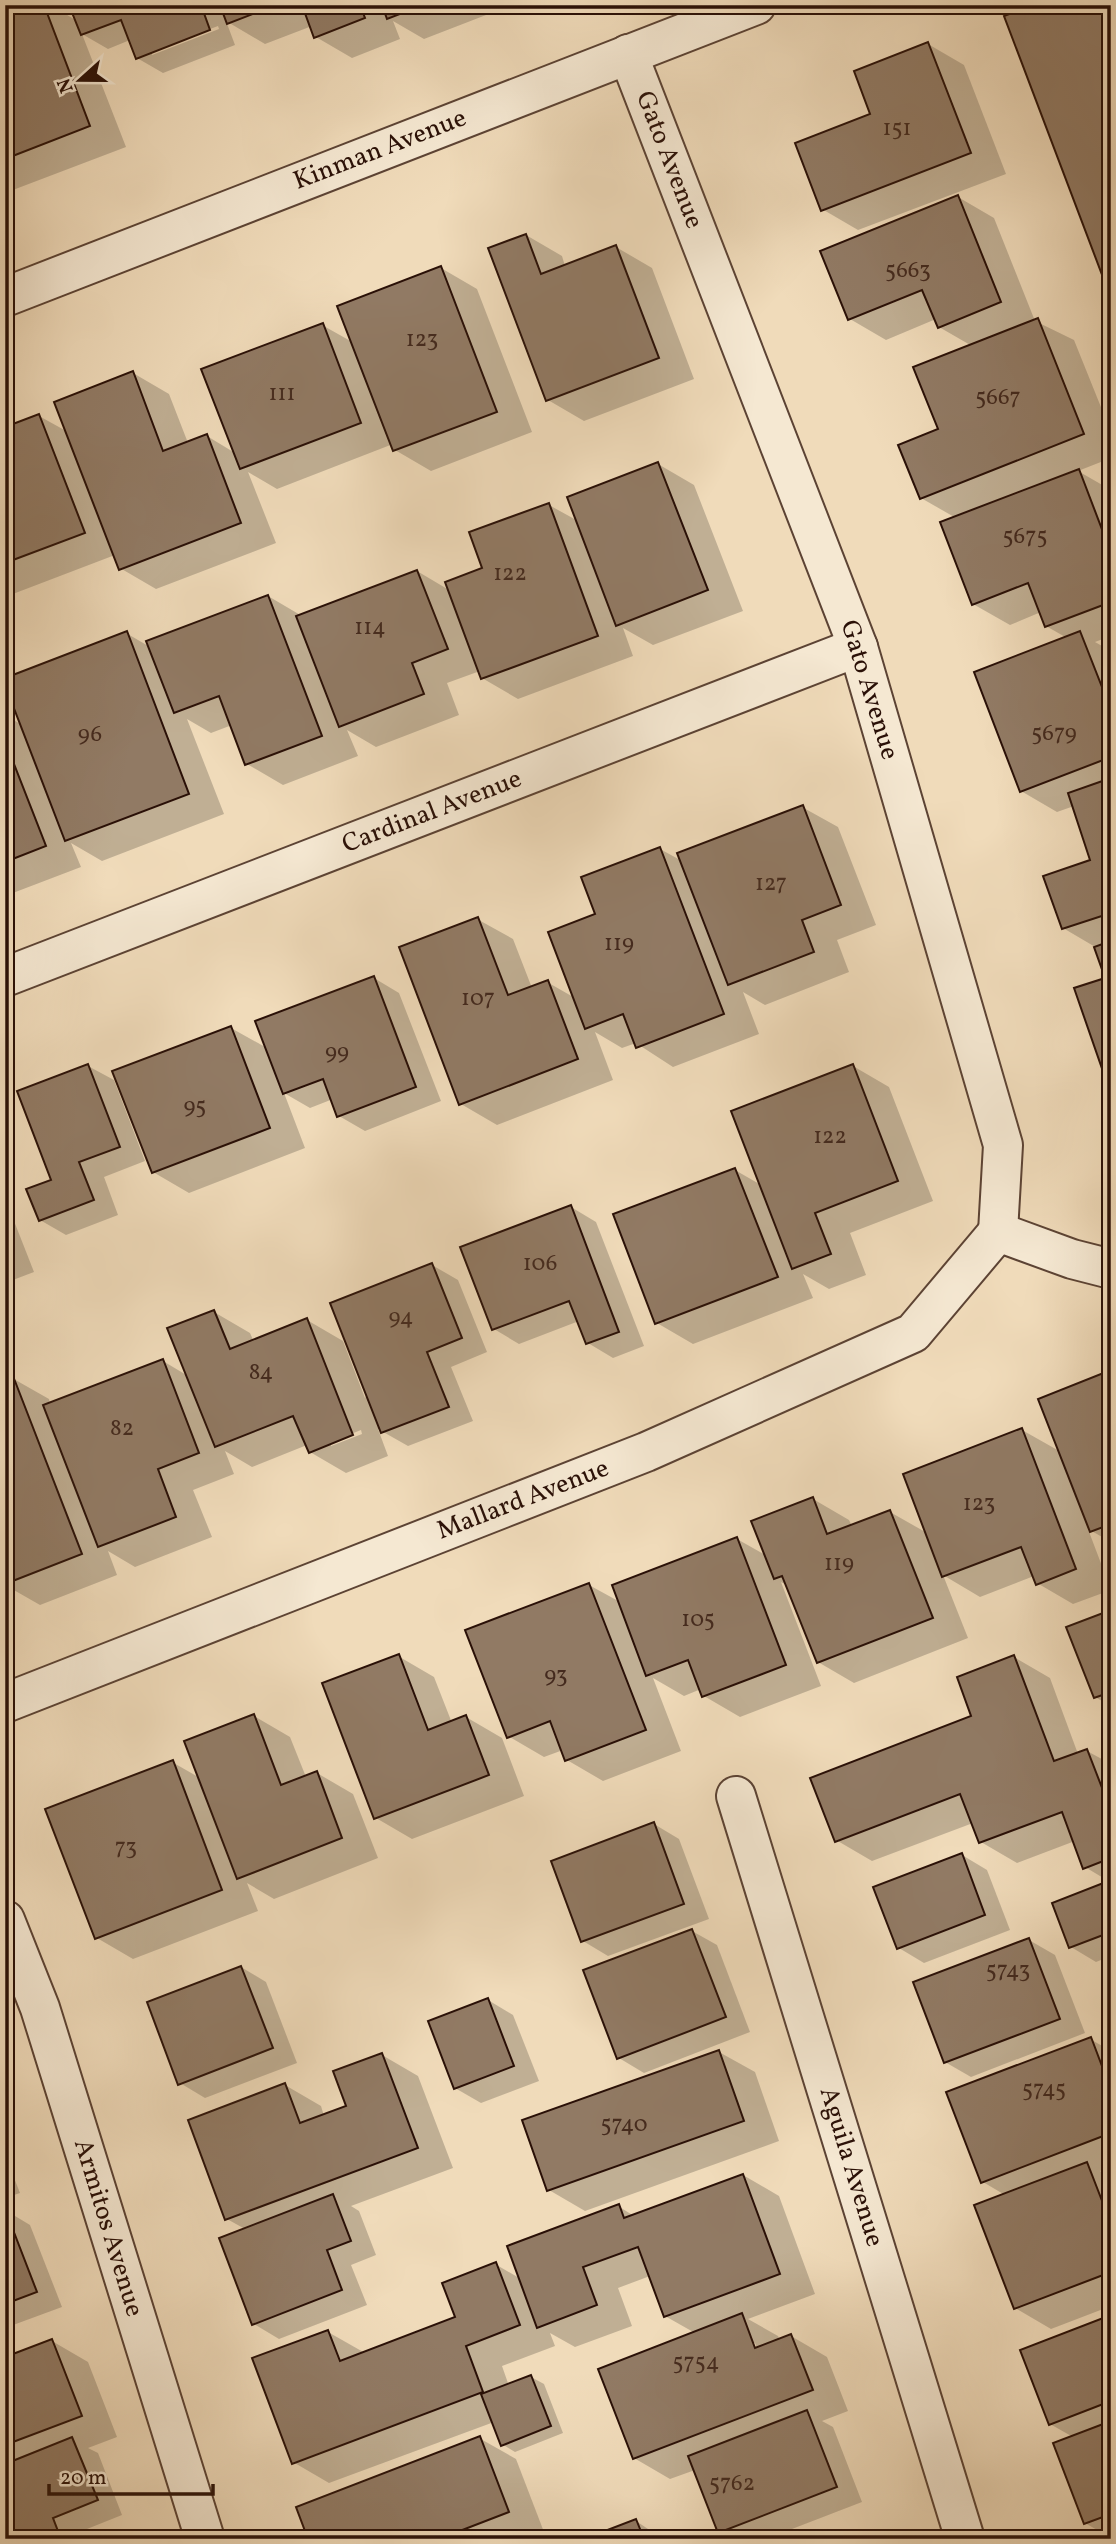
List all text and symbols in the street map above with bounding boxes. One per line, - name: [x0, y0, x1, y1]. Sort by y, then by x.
- north arrow: [46, 46, 116, 116]
- text: N: [51, 74, 81, 96]
- street label: Gato Avenue: [626, 86, 712, 234]
- street label: Kinman Avenue: [288, 100, 472, 200]
- house number: 151: [883, 113, 911, 145]
- house number: 5663: [885, 255, 931, 287]
- house number: 123: [406, 324, 438, 356]
- house number: 111: [269, 378, 295, 410]
- house number: 5667: [975, 382, 1021, 414]
- house number: 5675: [1003, 521, 1047, 553]
- house number: 122: [493, 558, 527, 590]
- house number: 114: [354, 612, 386, 644]
- street label: Gato Avenue: [831, 616, 907, 764]
- house number: 5679: [1031, 718, 1077, 750]
- house number: 96: [78, 719, 102, 751]
- street label: Cardinal Avenue: [337, 761, 527, 863]
- house number: 127: [755, 868, 787, 900]
- house number: 119: [604, 928, 634, 960]
- house number: 107: [461, 983, 495, 1015]
- house number: 99: [325, 1037, 349, 1069]
- house number: 95: [184, 1091, 206, 1123]
- house number: 122: [813, 1121, 847, 1153]
- house number: 106: [523, 1248, 557, 1280]
- house number: 94: [388, 1302, 414, 1334]
- house number: 84: [249, 1357, 273, 1389]
- house number: 82: [110, 1413, 134, 1445]
- street label: Mallard Avenue: [432, 1451, 614, 1549]
- house number: 123: [963, 1488, 995, 1520]
- house number: 119: [824, 1548, 854, 1580]
- house number: 105: [681, 1604, 715, 1636]
- house number: 93: [544, 1660, 568, 1692]
- house number: 73: [115, 1832, 137, 1864]
- house number: 5743: [986, 1955, 1030, 1987]
- house number: 5745: [1022, 2074, 1066, 2106]
- street label: Aguila Avenue: [810, 2083, 892, 2251]
- house number: 5740: [600, 2109, 648, 2141]
- street label: Armitos Avenue: [64, 2135, 152, 2321]
- house number: 5754: [672, 2347, 720, 2379]
- scale bar: [49, 2453, 214, 2497]
- text: 20 m: [60, 2464, 106, 2493]
- house number: 5762: [709, 2468, 755, 2500]

